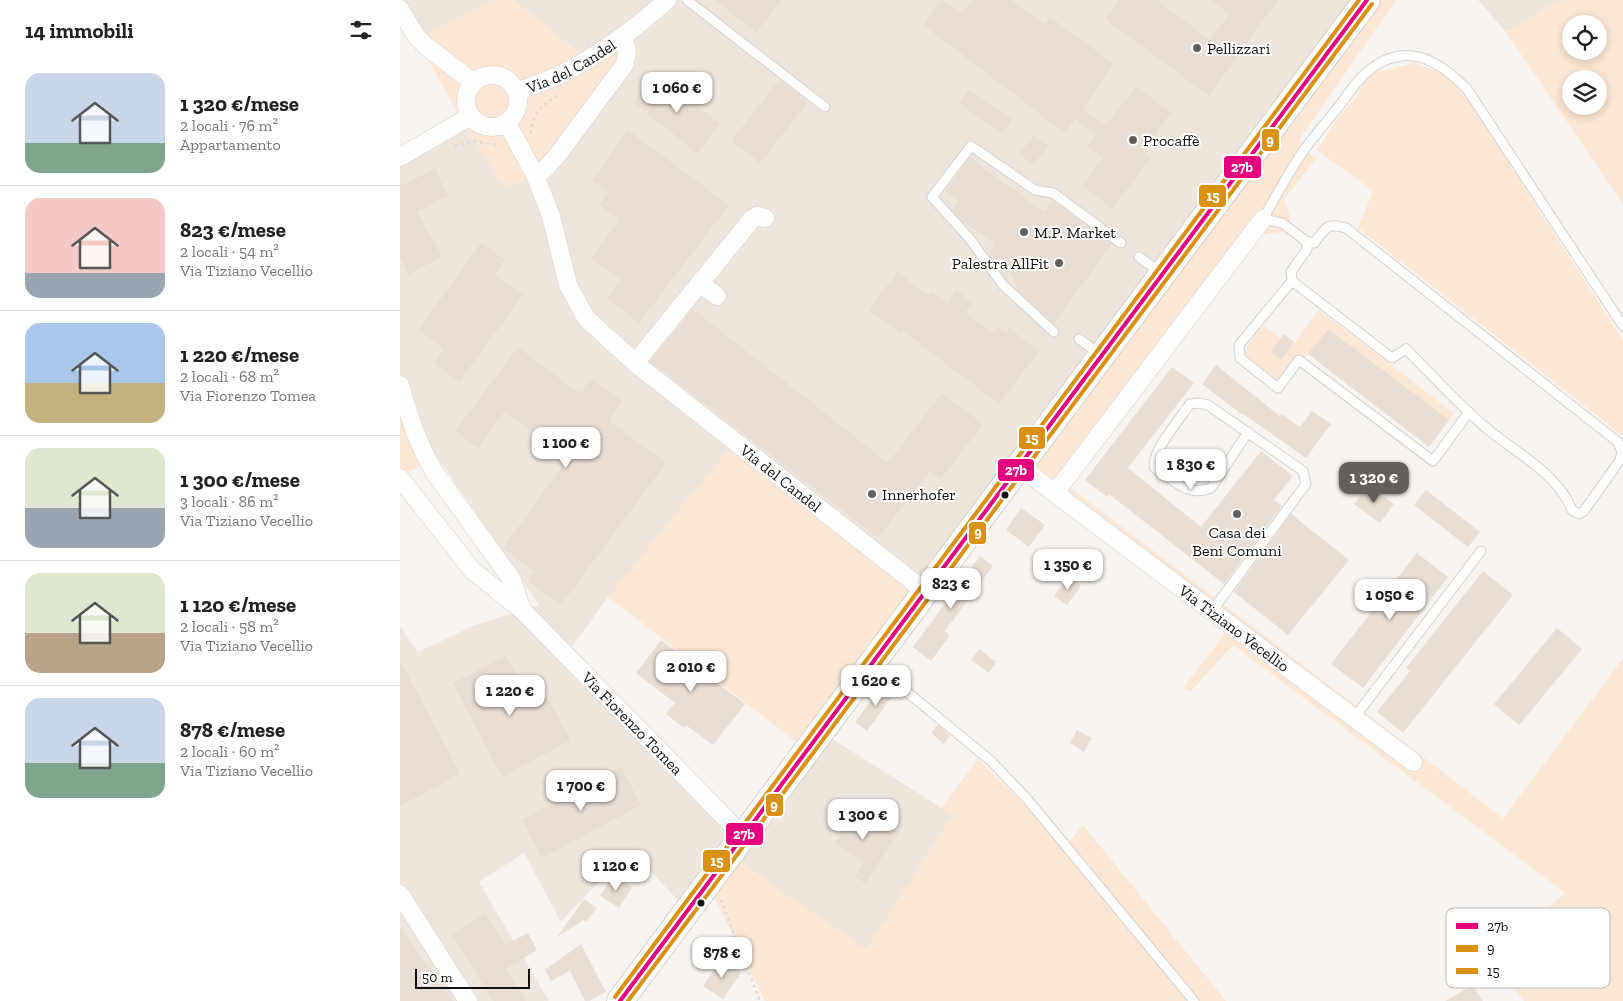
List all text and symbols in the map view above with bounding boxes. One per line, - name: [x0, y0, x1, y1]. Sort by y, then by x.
- map controls: [1562, 15, 1607, 115]
- button: locate: [1562, 15, 1607, 60]
- icon: filters: [347, 16, 375, 44]
- text: 14 immobili: [25, 18, 134, 43]
- street label: Via del Candel: [523, 35, 619, 97]
- place label: Pellizzari: [1207, 39, 1271, 58]
- marker: Pellizzari: [1191, 42, 1203, 54]
- button: layers: [1562, 70, 1607, 115]
- pin: 1 060 €: [631, 72, 723, 114]
- text: 1 060 €: [653, 78, 701, 97]
- text: 1 320 €/mese: [180, 91, 299, 116]
- icon: home: [65, 93, 125, 153]
- text: 2 locali · 76 m²: [180, 116, 278, 135]
- line badge: 9: [1261, 128, 1280, 152]
- place label: Procaffè: [1143, 131, 1199, 150]
- text: 9: [1266, 132, 1274, 149]
- marker: Procaffè: [1127, 134, 1139, 146]
- text: Appartamento: [180, 135, 281, 154]
- line badge: 27b: [1223, 155, 1262, 179]
- text: 27b: [1231, 159, 1253, 176]
- line badge: 15: [1198, 184, 1227, 208]
- text: 15: [1207, 188, 1219, 205]
- text: 823 €/mese: [180, 217, 286, 242]
- icon: home: [65, 218, 125, 278]
- place label: M.P. Market: [1034, 223, 1116, 242]
- marker: M.P. Market: [1018, 226, 1030, 238]
- text: 2 locali · 54 m²: [180, 242, 279, 261]
- place label: Palestra AllFit: [952, 254, 1049, 273]
- marker: Palestra AllFit: [1053, 257, 1065, 269]
- text: Via Tiziano Vecellio: [180, 261, 313, 280]
- text: 1 220 €/mese: [180, 342, 299, 367]
- icon: home: [65, 343, 125, 403]
- text: 2 locali · 68 m²: [180, 367, 279, 386]
- text: Via Fiorenzo Tomea: [180, 386, 316, 405]
- pin: 1 100 €: [520, 426, 612, 469]
- line badge: 15: [1018, 426, 1046, 450]
- text: 15: [1026, 430, 1038, 447]
- text: 1 100 €: [543, 433, 589, 452]
- street label: Via del Candel: [736, 439, 825, 516]
- pin: 1 830 €: [1145, 448, 1237, 491]
- text: 1 830 €: [1167, 455, 1215, 474]
- line badge: 27b: [997, 458, 1035, 482]
- text: 27b: [1005, 462, 1027, 479]
- pin: 1 320 €: [1328, 462, 1420, 504]
- text: 1 300 €/mese: [180, 467, 300, 492]
- icon: home: [65, 468, 125, 528]
- text: 1 320 €: [1350, 468, 1398, 487]
- place label: Innerhofer: [882, 485, 956, 504]
- marker: Innerhofer: [866, 488, 878, 500]
- unlabelled marker: [1000, 490, 1010, 500]
- text: 3 locali · 86 m²: [180, 492, 279, 511]
- marker: Casa dei Beni Comuni: [1231, 508, 1243, 520]
- text: Via Tiziano Vecellio: [180, 511, 313, 530]
- line badge: 9: [968, 521, 987, 545]
- place label: Casa dei Beni Comuni: [1192, 523, 1282, 560]
- text: 9: [974, 524, 982, 541]
- pin: 1 350 €: [1022, 548, 1114, 591]
- text: 1 350 €: [1044, 555, 1092, 574]
- pin: 823 €: [916, 568, 986, 610]
- text: 823 €: [932, 574, 970, 593]
- pin: 1 050 €: [1344, 578, 1436, 621]
- street label: Via Tiziano Vecellio: [1175, 580, 1293, 675]
- text: 1 050 €: [1366, 585, 1414, 604]
- text: 1 120 €/mese: [180, 592, 296, 617]
- icon: home: [65, 593, 125, 653]
- text: 2 locali · 58 m²: [180, 617, 279, 636]
- text: Via Tiziano Vecellio: [180, 636, 313, 655]
- pin: 2 010 €: [645, 650, 737, 693]
- text: 2 010 €: [667, 657, 715, 676]
- pin: 1 620 €: [830, 664, 922, 707]
- street label: Via Fiorenzo Tomea: [577, 667, 687, 779]
- text: 1 620 €: [852, 671, 900, 690]
- pin: 1 220 €: [464, 674, 556, 717]
- text: 1 220 €: [486, 681, 534, 700]
- text: 878 €/mese: [180, 717, 285, 742]
- icon: home: [65, 718, 125, 778]
- text: 2 locali · 60 m²: [180, 742, 280, 761]
- text: Via Tiziano Vecellio: [180, 761, 313, 780]
- pin: 1 700 €: [535, 770, 627, 812]
- text: 1 700 €: [557, 776, 605, 795]
- line badge: 9: [765, 793, 784, 817]
- text: 9: [770, 797, 778, 814]
- pin: 1 300 €: [817, 798, 909, 841]
- text: 1 300 €: [839, 805, 887, 824]
- line badge: 27b: [725, 822, 764, 846]
- text: 27b: [733, 826, 755, 843]
- line badge: 15: [702, 849, 731, 873]
- pin: 1 120 €: [570, 850, 662, 892]
- text: 15: [711, 853, 723, 870]
- text: 1 120 €: [593, 856, 639, 875]
- unlabelled marker: [696, 898, 706, 908]
- legend: [1446, 908, 1610, 988]
- text: 27b: [1487, 918, 1508, 935]
- pin: 878 €: [687, 936, 757, 979]
- text: 9: [1487, 940, 1494, 957]
- text: 878 €: [703, 943, 741, 962]
- text: 15: [1487, 963, 1500, 980]
- scale bar: [415, 966, 530, 989]
- text: 50 m: [422, 969, 453, 986]

